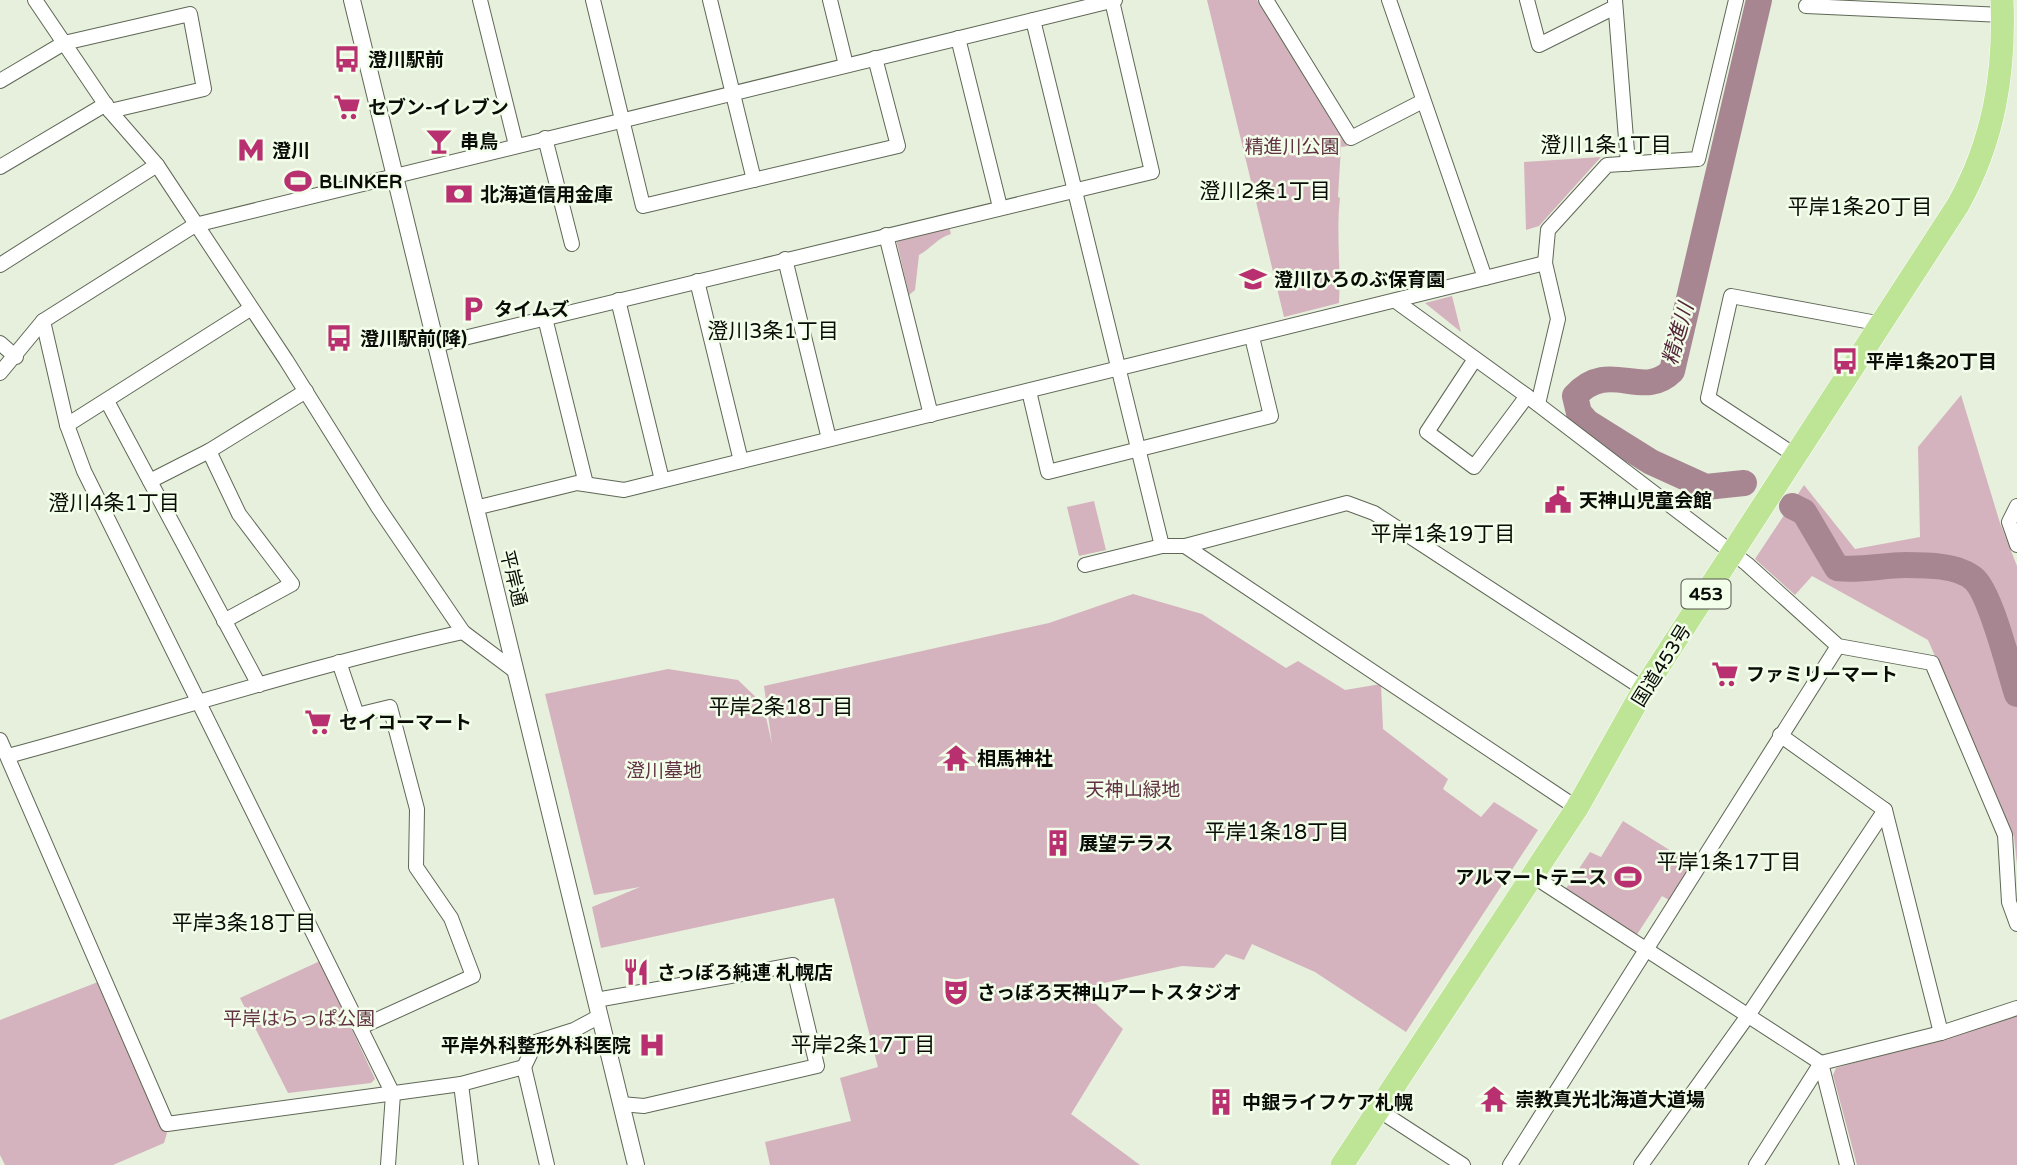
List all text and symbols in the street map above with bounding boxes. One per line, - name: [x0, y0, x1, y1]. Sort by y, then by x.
- bus stop icon: 澄川駅前: [332, 44, 362, 74]
- place label: 澄川駅前: [368, 49, 444, 71]
- supermarket icon: セブン-イレブン: [332, 92, 362, 122]
- place label: セブン-イレブン: [368, 97, 509, 119]
- bar icon: 串鳥: [424, 126, 454, 156]
- place label: 串鳥: [460, 131, 498, 153]
- district label: 澄川1条1丁目: [1540, 133, 1672, 158]
- metro station icon: 澄川: [236, 135, 266, 165]
- park label: 精進川公園: [1244, 136, 1340, 158]
- place label: 澄川: [272, 140, 310, 162]
- sports icon: BLINKER: [283, 166, 313, 196]
- place label: BLINKER: [319, 171, 402, 193]
- bank icon: 北海道信用金庫: [444, 179, 474, 209]
- district label: 澄川2条1丁目: [1199, 179, 1331, 204]
- place label: 北海道信用金庫: [480, 184, 613, 206]
- district label: 平岸1条20丁目: [1788, 195, 1932, 220]
- school or university icon: 澄川ひろのぶ保育園: [1238, 264, 1268, 294]
- place label: 澄川ひろのぶ保育園: [1274, 269, 1445, 291]
- parking icon: タイムズ: [458, 294, 488, 324]
- water label: 精進川: [1658, 298, 1700, 368]
- place label: タイムズ: [494, 299, 570, 321]
- district label: 澄川3条1丁目: [707, 319, 839, 344]
- bus stop icon: 澄川駅前(降): [324, 323, 354, 353]
- place label: 澄川駅前(降): [360, 328, 467, 350]
- bus stop icon: 平岸1条20丁目: [1830, 346, 1860, 376]
- place label: 平岸1条20丁目: [1866, 351, 1997, 373]
- public building icon: 天神山児童会館: [1543, 485, 1573, 515]
- place label: 天神山児童会館: [1579, 490, 1712, 512]
- district label: 澄川4条1丁目: [48, 491, 180, 516]
- district label: 平岸1条19丁目: [1371, 522, 1515, 547]
- street label: 平岸通: [495, 548, 531, 609]
- road number: 453: [1682, 580, 1730, 608]
- street label: 国道453号: [1628, 620, 1696, 711]
- supermarket icon: ファミリーマート: [1710, 659, 1740, 689]
- place label: ファミリーマート: [1746, 664, 1898, 686]
- district label: 平岸2条18丁目: [709, 695, 853, 720]
- supermarket icon: セイコーマート: [303, 707, 333, 737]
- place label: セイコーマート: [339, 712, 472, 734]
- temple icon: 相馬神社: [941, 743, 971, 773]
- place label: 相馬神社: [977, 748, 1053, 770]
- park label: 澄川墓地: [626, 760, 702, 782]
- park label: 天神山緑地: [1085, 779, 1181, 801]
- district label: 平岸1条18丁目: [1205, 820, 1349, 845]
- building icon: 展望テラス: [1043, 828, 1073, 858]
- place label: 展望テラス: [1079, 833, 1174, 855]
- district label: 平岸1条17丁目: [1657, 850, 1801, 875]
- sports icon: アルマートテニス: [1613, 862, 1643, 892]
- place label: アルマートテニス: [1455, 867, 1607, 889]
- district label: 平岸3条18丁目: [172, 911, 316, 936]
- restaurant icon: さっぽろ純連 札幌店: [621, 957, 651, 987]
- place label: さっぽろ純連 札幌店: [657, 962, 833, 984]
- theatre icon: さっぽろ天神山アートスタジオ: [941, 977, 971, 1007]
- place label: さっぽろ天神山アートスタジオ: [977, 982, 1242, 1004]
- park label: 平岸はらっぱ公園: [223, 1008, 375, 1030]
- hospital icon: 平岸外科整形外科医院: [637, 1030, 667, 1060]
- district label: 平岸2条17丁目: [791, 1033, 935, 1058]
- place label: 平岸外科整形外科医院: [441, 1035, 631, 1057]
- temple icon: 崇教真光北海道大道場: [1479, 1084, 1509, 1114]
- building icon: 中銀ライフケア札幌: [1206, 1087, 1236, 1117]
- place label: 崇教真光北海道大道場: [1515, 1089, 1705, 1111]
- place label: 中銀ライフケア札幌: [1242, 1092, 1413, 1114]

